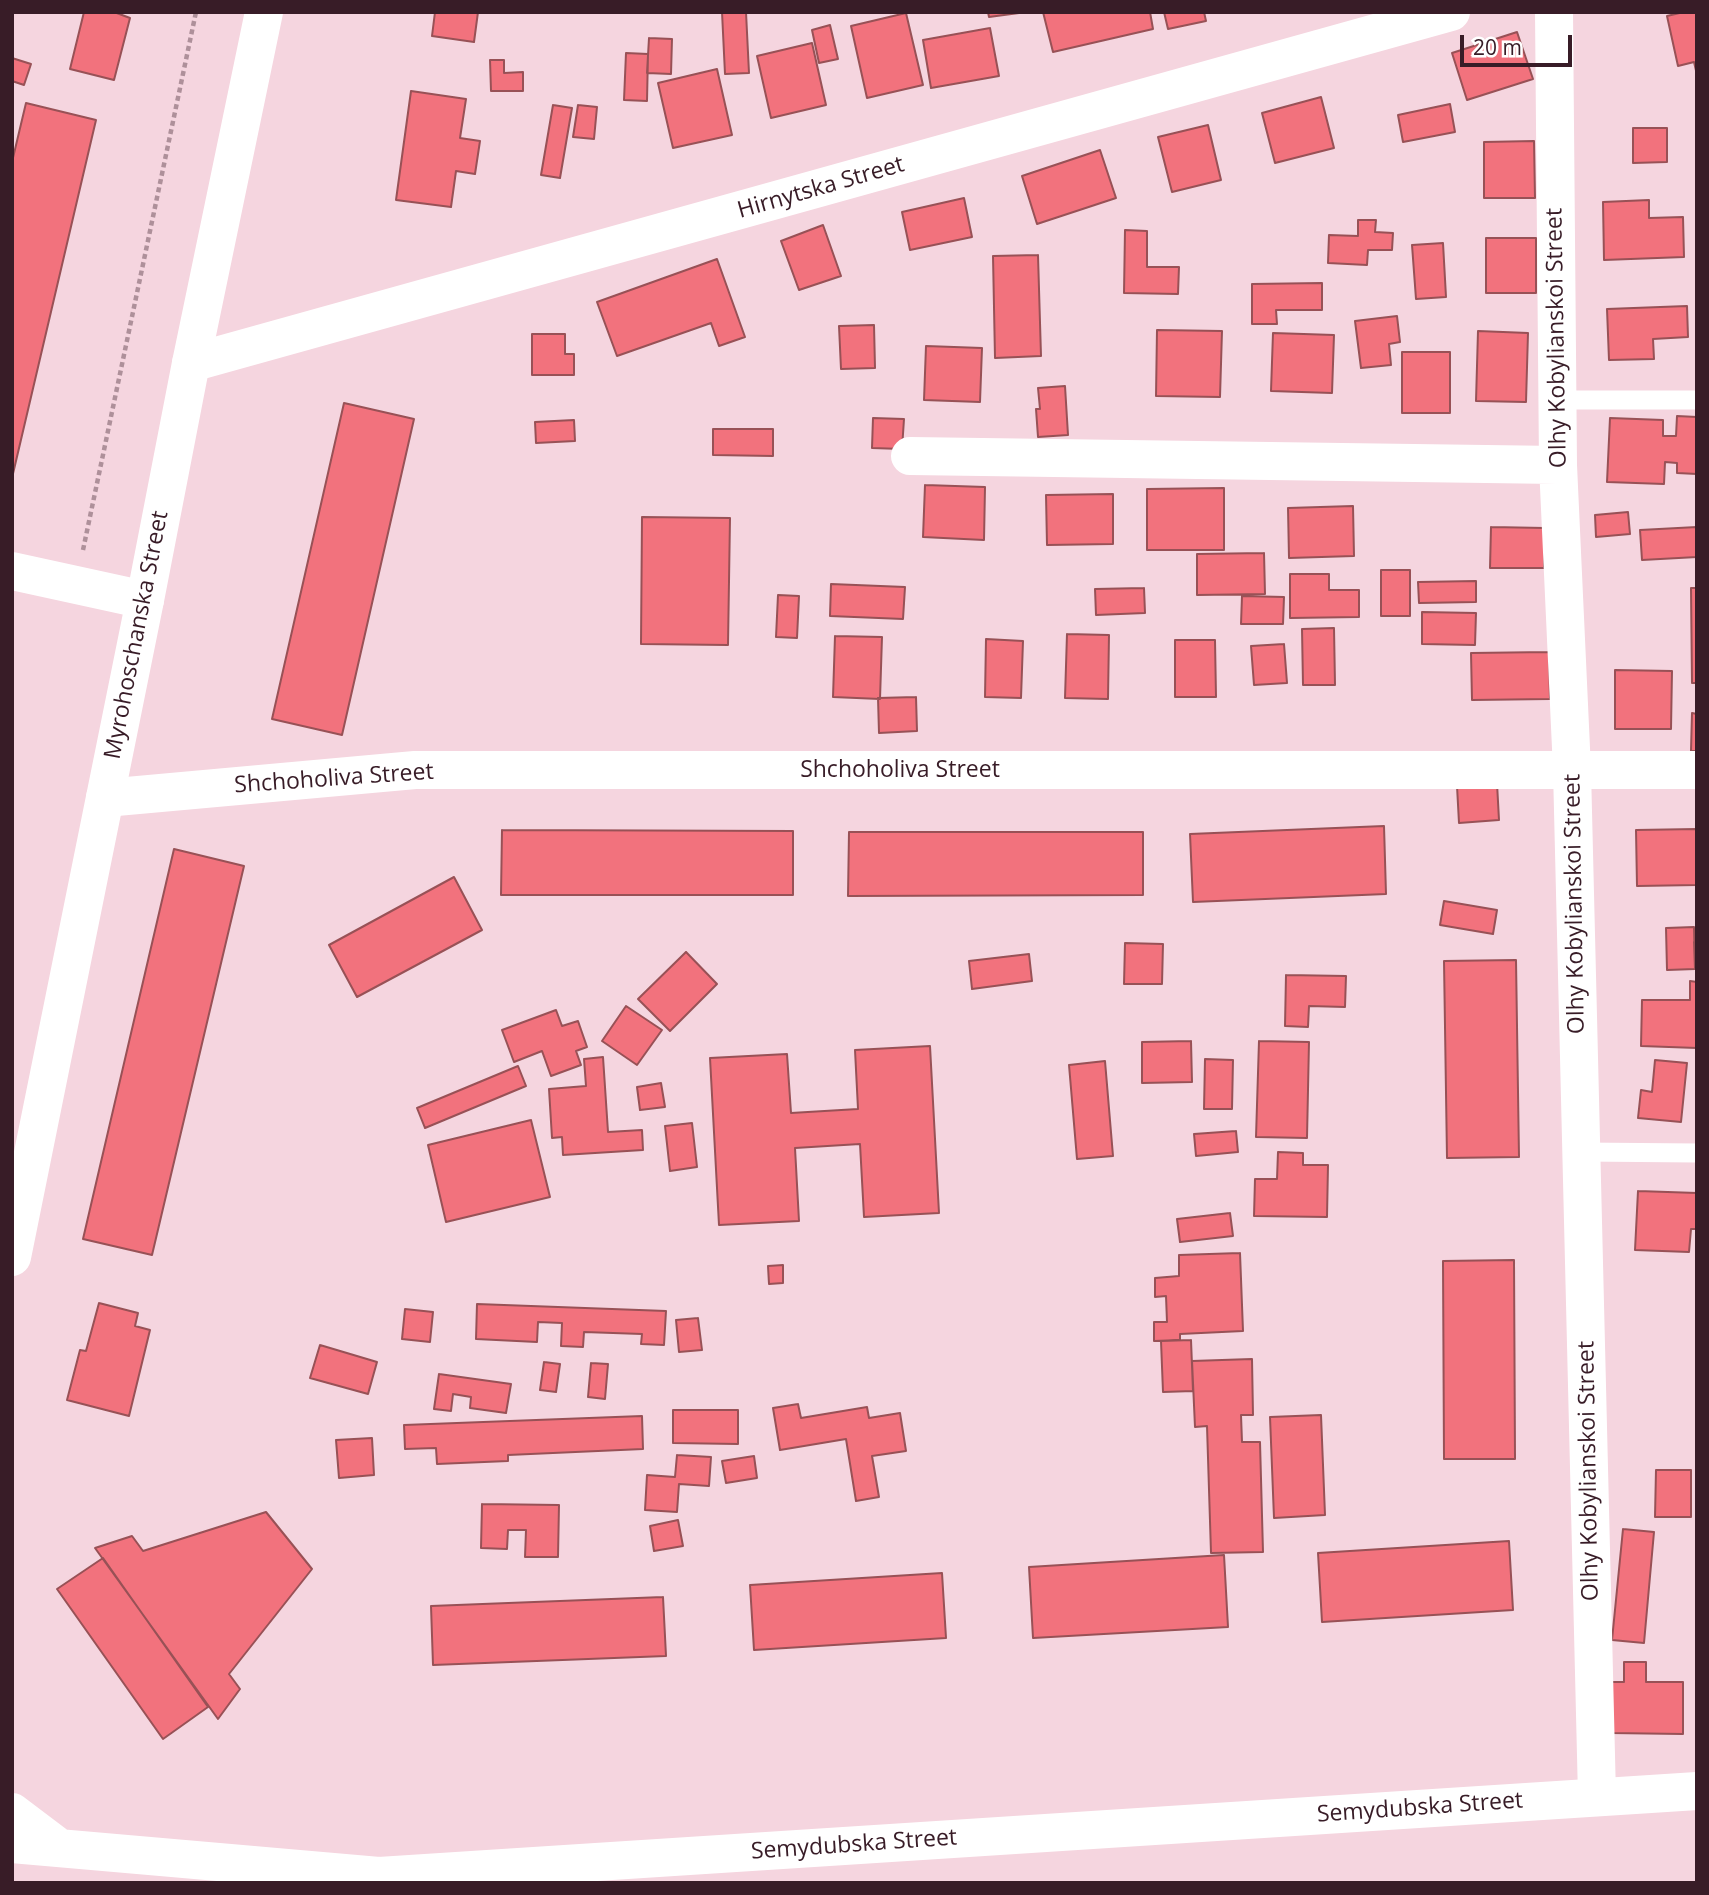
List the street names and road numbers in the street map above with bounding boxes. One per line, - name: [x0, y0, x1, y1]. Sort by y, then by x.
- street label: Hirnytska Street: [735, 151, 907, 225]
- street label: Olhy Kobylianskoi Street: [1541, 208, 1573, 468]
- street label: Myrohoschanska Street: [99, 508, 175, 762]
- street label: Shchoholiva Street: [800, 756, 1000, 784]
- street label: Shchoholiva Street: [233, 758, 435, 800]
- street label: Olhy Kobylianskoi Street: [1559, 774, 1591, 1034]
- street label: Olhy Kobylianskoi Street: [1573, 1341, 1605, 1601]
- street label: Semydubska Street: [1316, 1787, 1524, 1829]
- street label: Semydubska Street: [750, 1824, 958, 1866]

